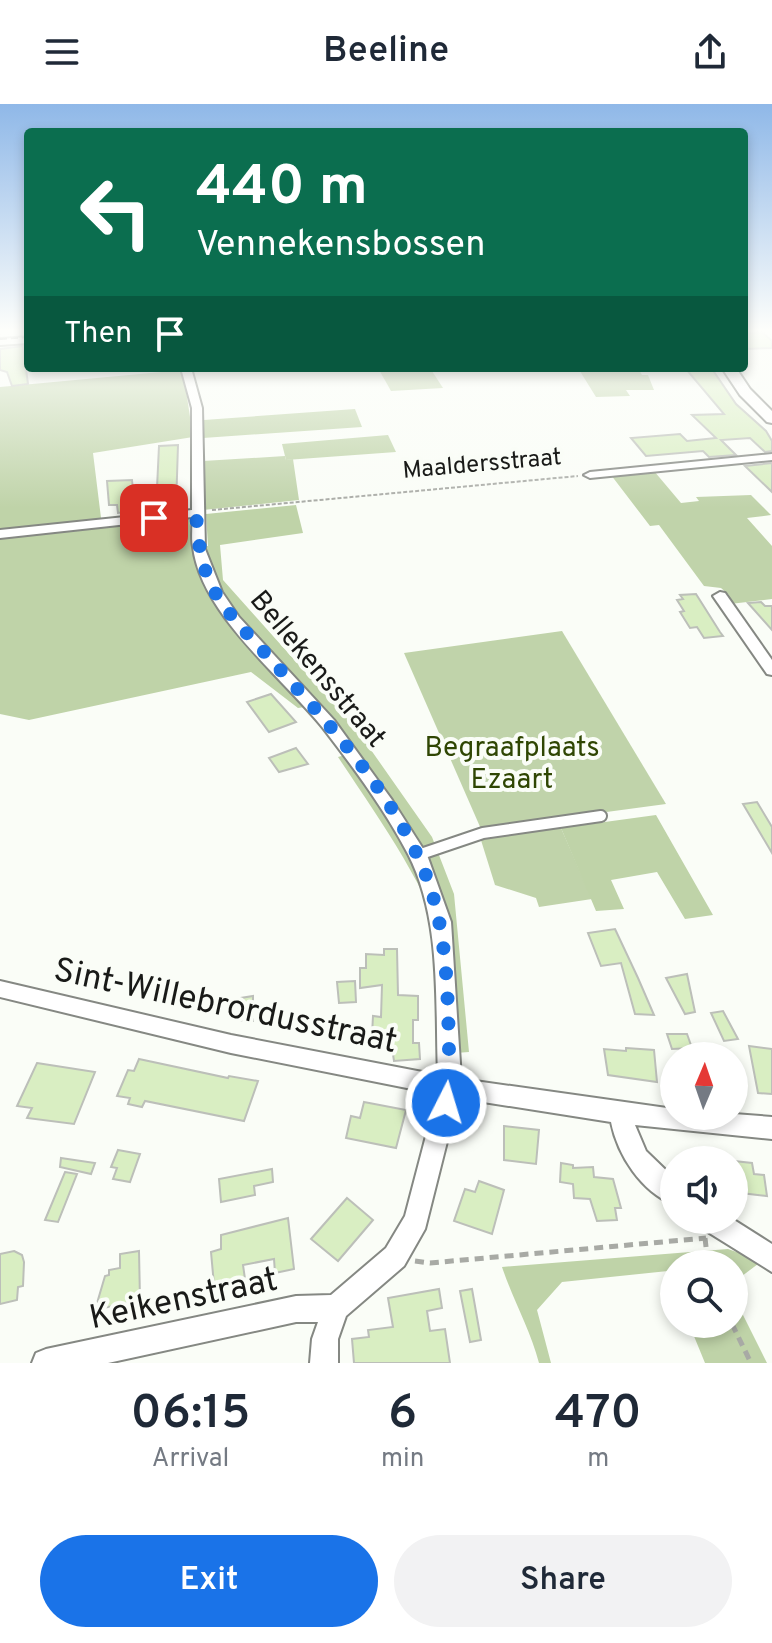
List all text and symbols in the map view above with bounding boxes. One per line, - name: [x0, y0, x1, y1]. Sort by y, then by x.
- text: Beeline: [323, 29, 449, 75]
- icon: menu: [40, 30, 84, 74]
- icon: share: [688, 30, 732, 74]
- text: 440 m: [196, 154, 368, 224]
- icon: left: [64, 160, 168, 264]
- text: Vennekensbossen: [196, 223, 486, 269]
- icon: arrive: [148, 312, 192, 356]
- text: Then: [64, 316, 132, 353]
- street label: Maaldersstraat: [402, 443, 563, 487]
- pin: [120, 484, 188, 552]
- icon: arrive: [132, 496, 176, 540]
- street label: Bellekensstraat: [241, 584, 393, 756]
- park label: Begraafplaats Ezaart: [424, 731, 600, 799]
- street label: Sint-Willebrordusstraat: [50, 950, 401, 1065]
- north arrow: [660, 1042, 748, 1130]
- map controls: [660, 1042, 748, 1338]
- position arrow: [404, 1061, 488, 1145]
- button: sound: [660, 1146, 748, 1234]
- button: search: [660, 1250, 748, 1338]
- street label: Keikenstraat: [86, 1260, 282, 1341]
- text: 06:15: [130, 1385, 251, 1445]
- text: 6: [388, 1385, 417, 1445]
- text: 470: [555, 1385, 642, 1445]
- text: Arrival: [152, 1443, 229, 1476]
- text: min: [381, 1443, 424, 1476]
- text: m: [587, 1443, 609, 1476]
- button: Exit: [40, 1535, 378, 1627]
- button: Share: [394, 1535, 732, 1627]

